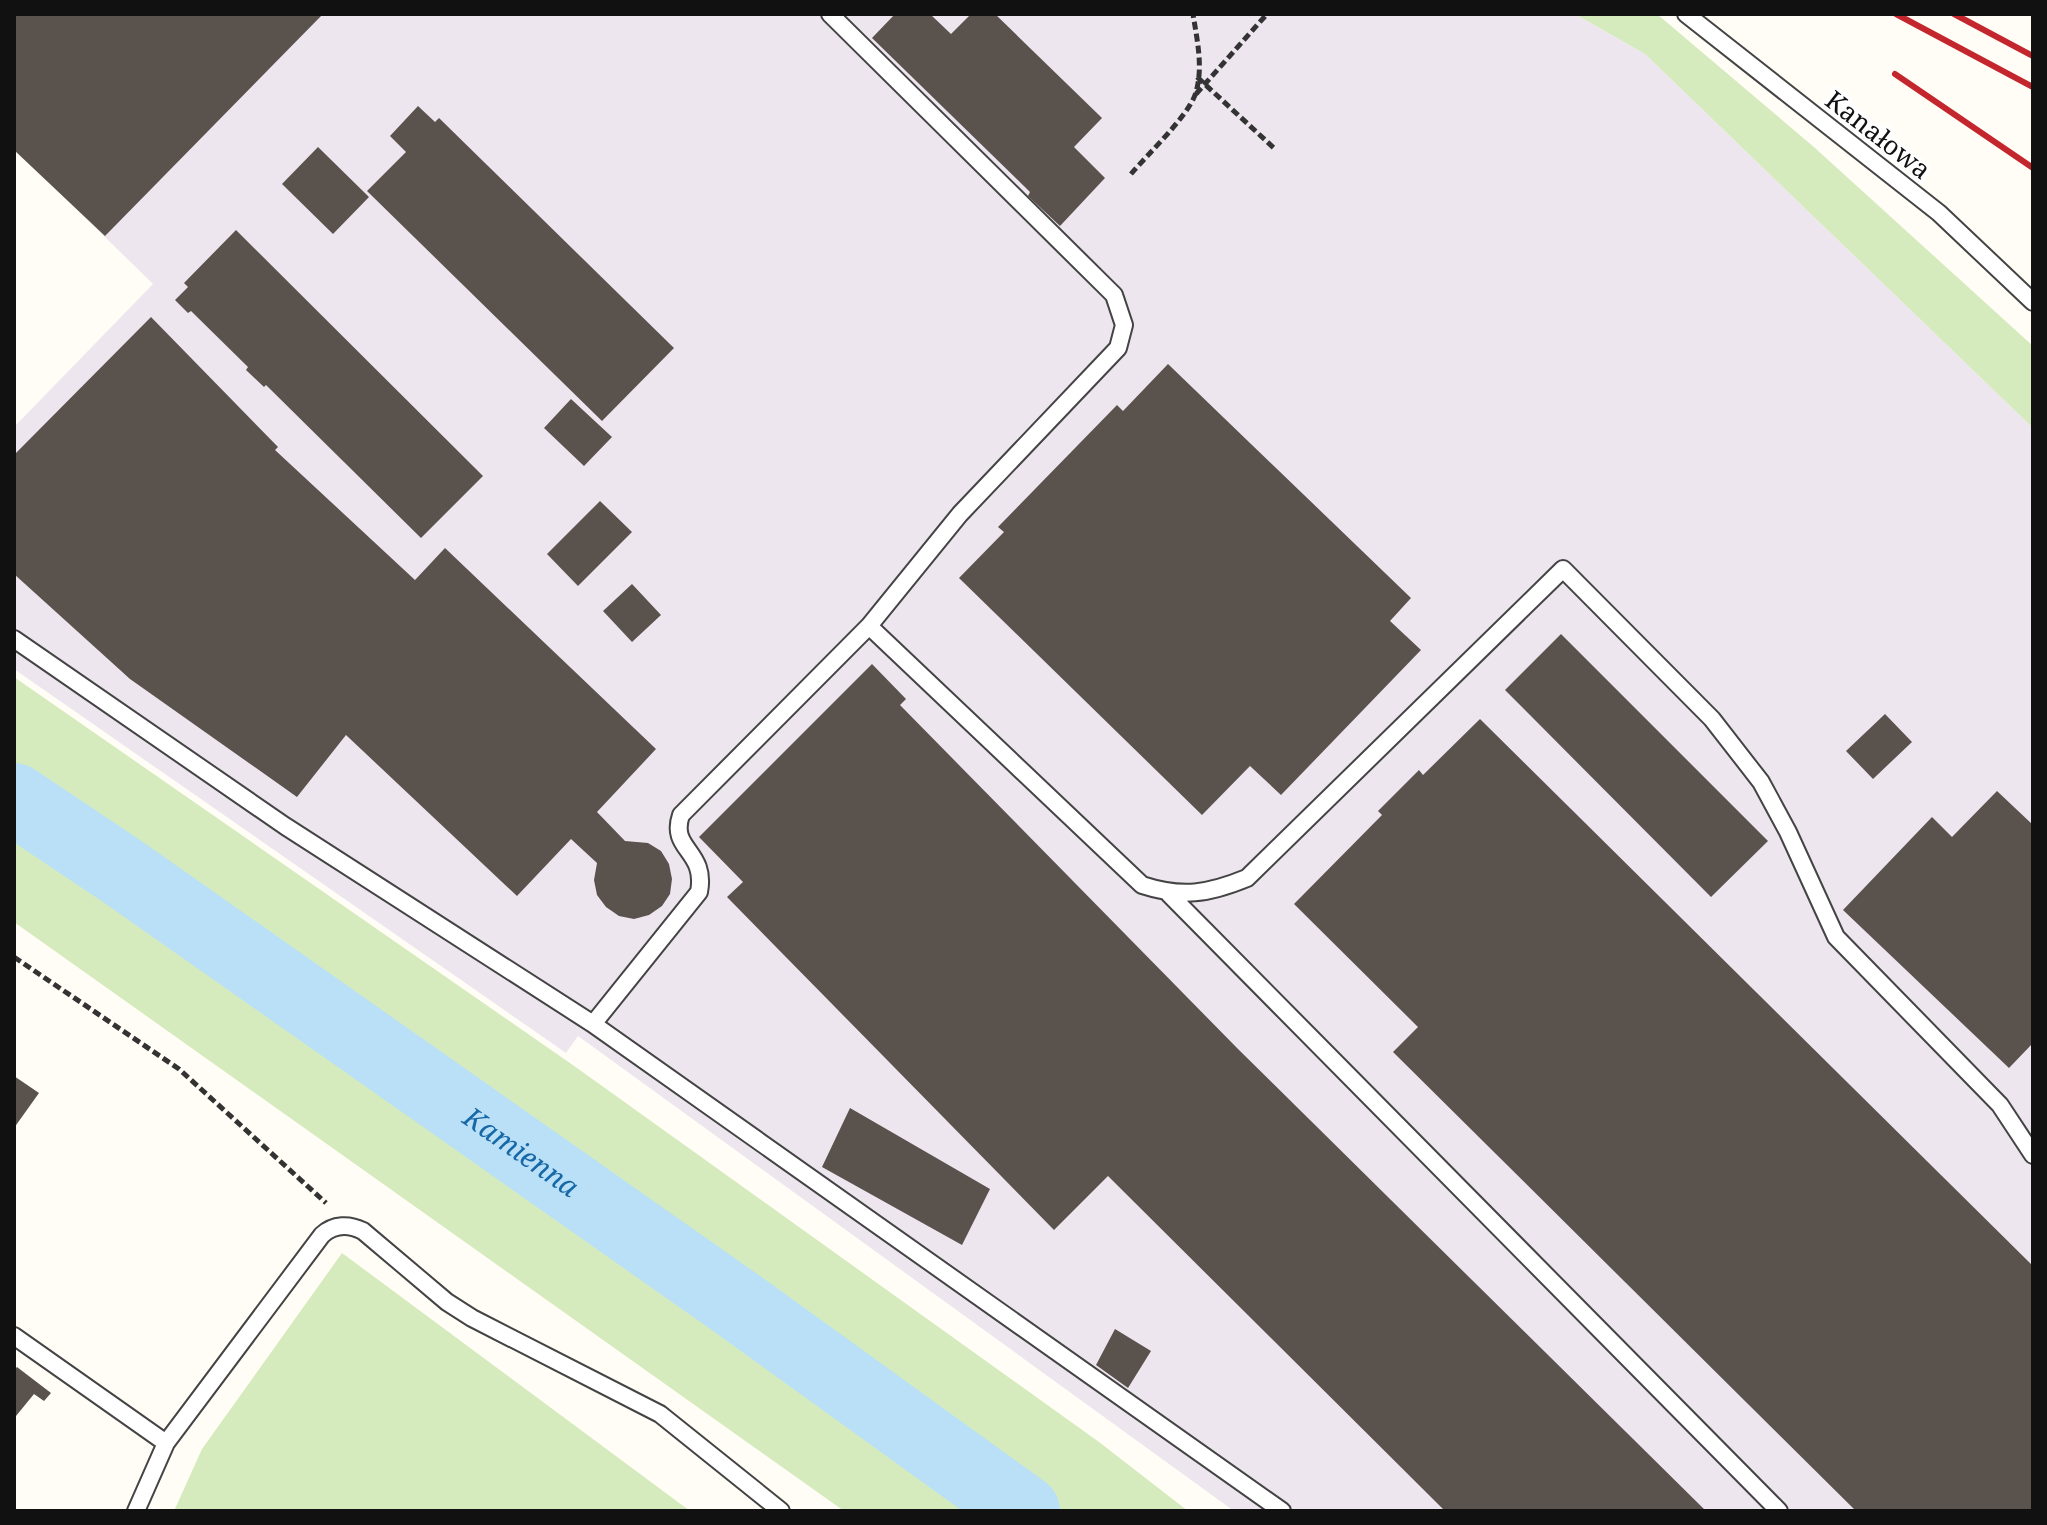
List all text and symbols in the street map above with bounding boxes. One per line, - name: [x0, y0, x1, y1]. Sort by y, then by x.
- street label: Kanałowa: [1818, 82, 1939, 187]
- water label: Kamienna: [456, 1097, 588, 1205]

